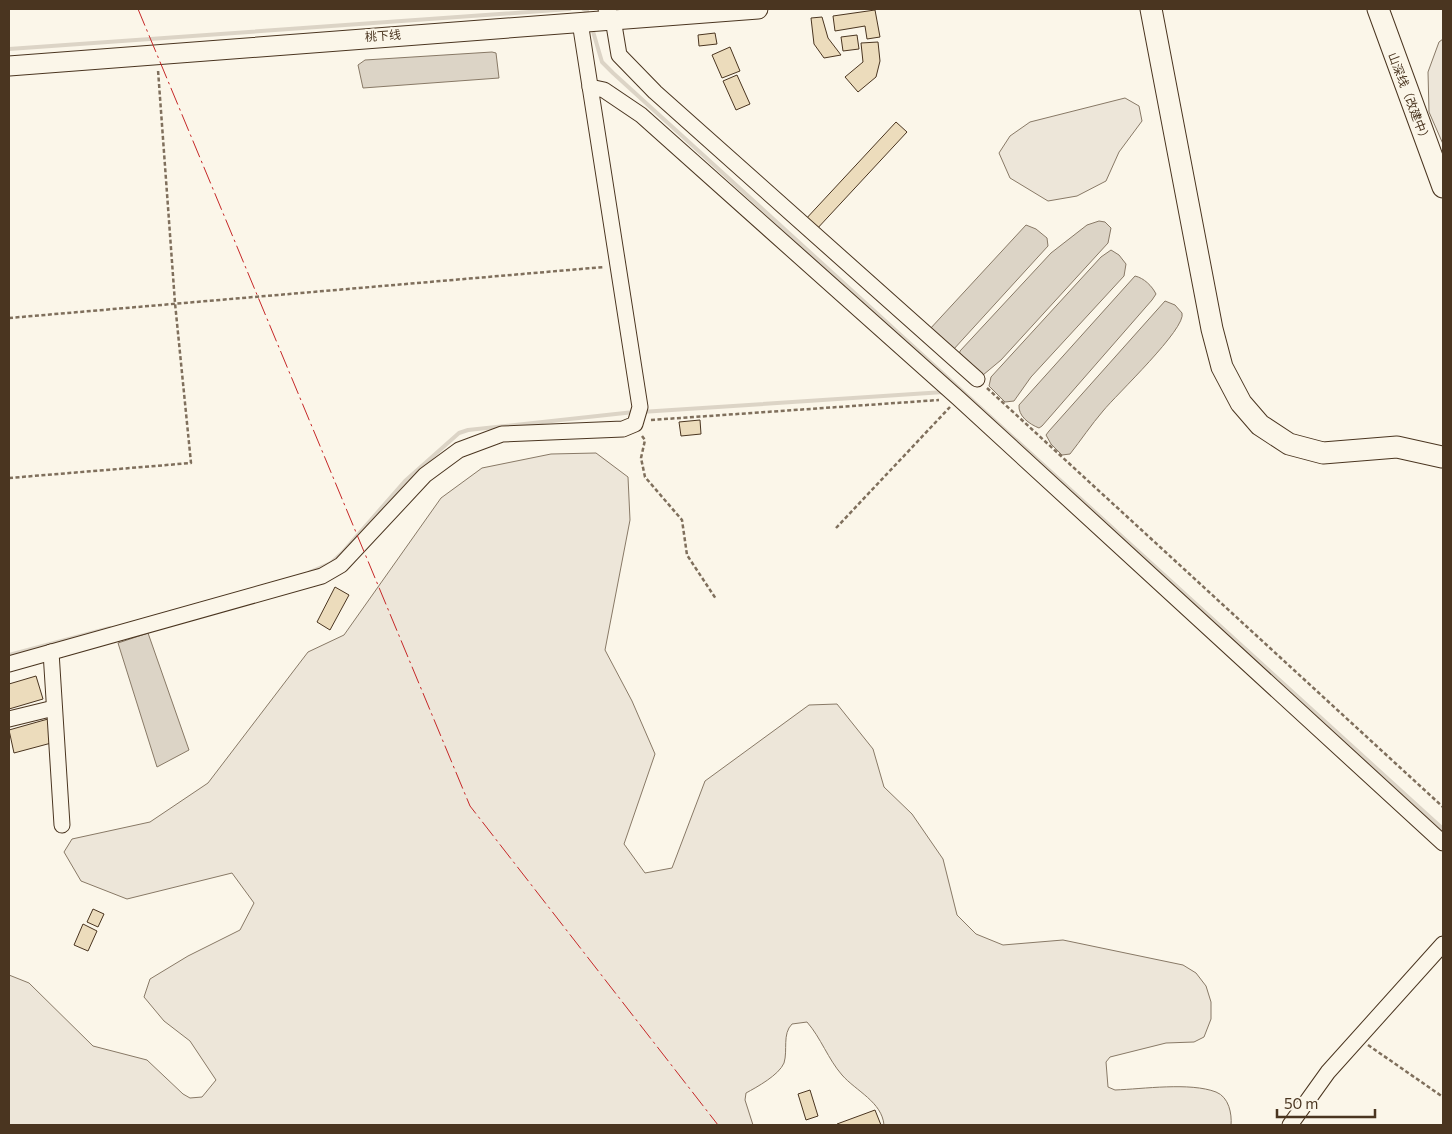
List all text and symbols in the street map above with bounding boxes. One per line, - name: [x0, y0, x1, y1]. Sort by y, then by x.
- street label: 桃下线: [364, 27, 401, 43]
- street label: 山深线（改建中）: [1386, 50, 1434, 145]
- scale bar: [1277, 1086, 1374, 1118]
- text: 50 m: [1284, 1094, 1318, 1112]

